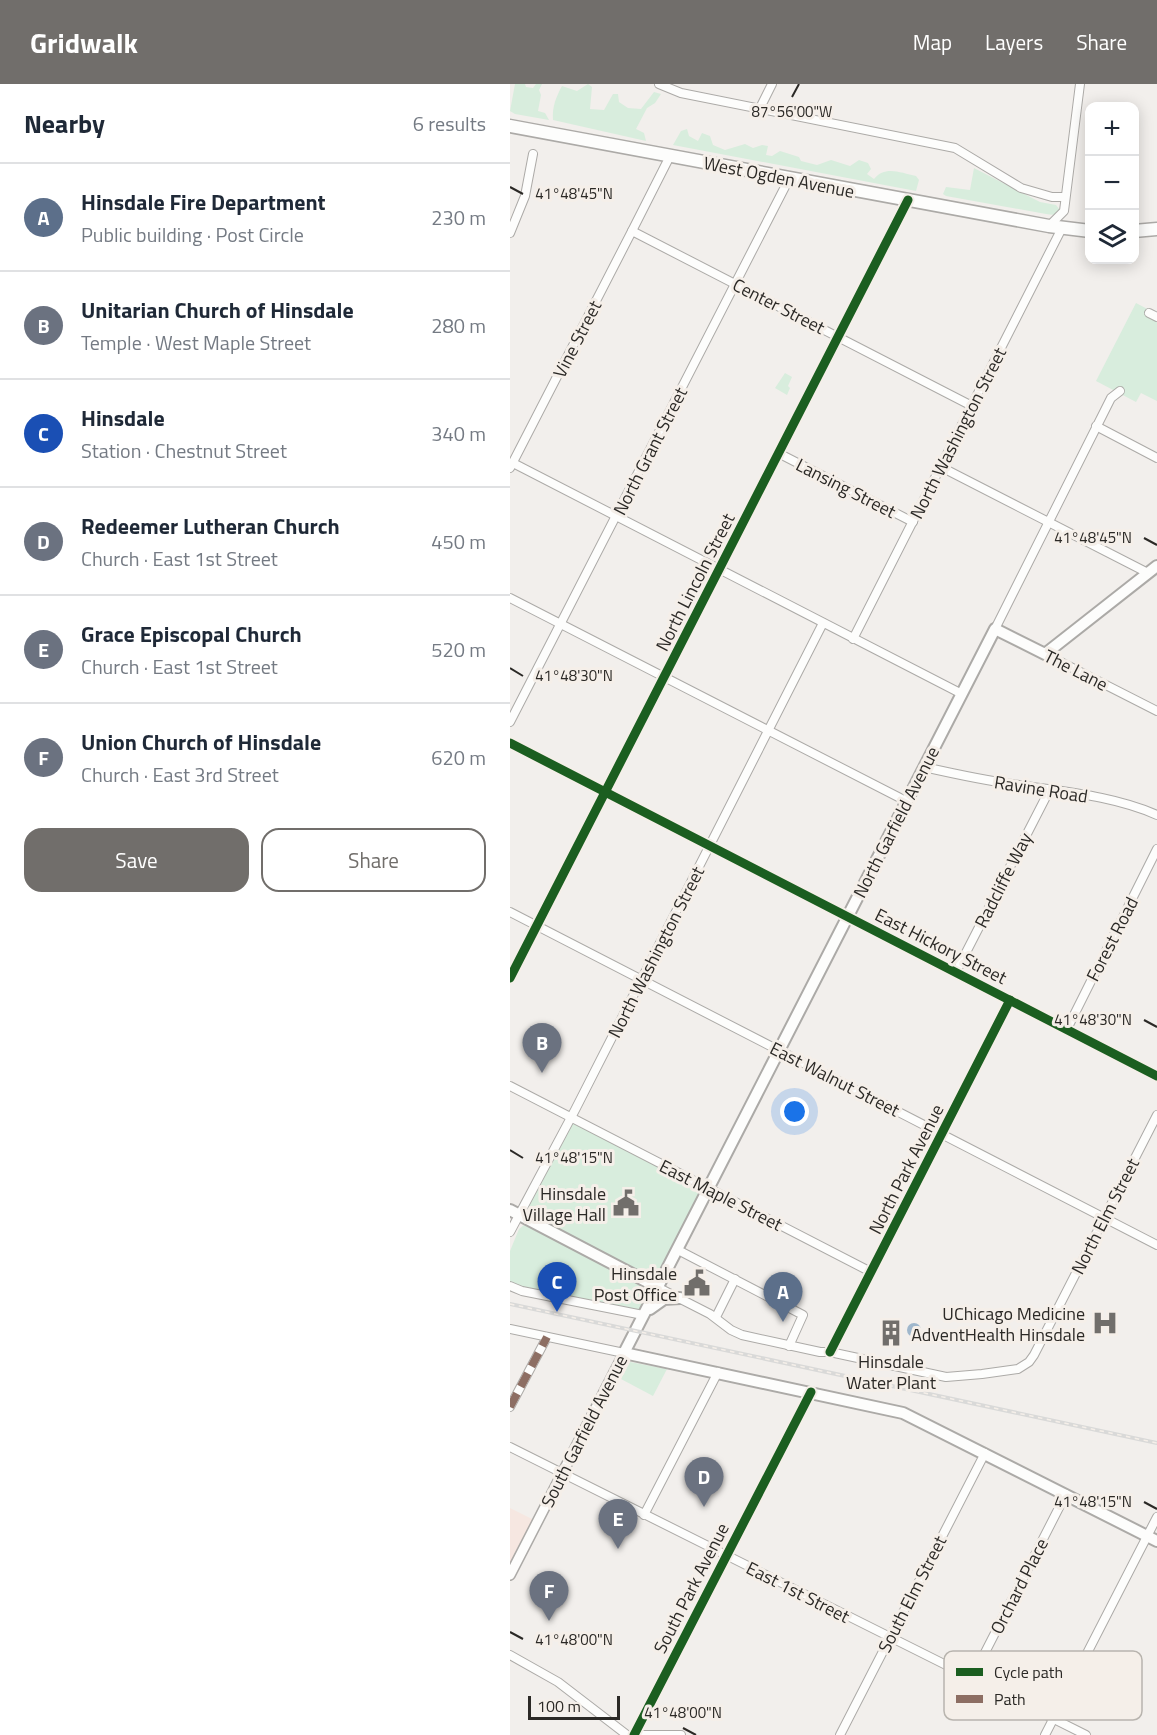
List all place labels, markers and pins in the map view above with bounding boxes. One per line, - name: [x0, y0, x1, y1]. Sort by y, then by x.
- pin: B: [522, 1024, 561, 1073]
- place label: Hinsdale Village Hall: [522, 1180, 606, 1228]
- public building icon: Hinsdale Village Hall: [611, 1188, 641, 1218]
- place label: Hinsdale Post Office: [594, 1260, 677, 1308]
- pin: C: [538, 1262, 576, 1312]
- public building icon: Hinsdale Post Office: [682, 1268, 712, 1298]
- pin: A: [764, 1272, 802, 1322]
- place label: UChicago Medicine AdventHealth Hinsdale: [911, 1300, 1085, 1348]
- hospital icon: UChicago Medicine AdventHealth Hinsdale: [1090, 1308, 1120, 1338]
- building icon: Hinsdale Water Plant: [876, 1318, 906, 1348]
- place label: Hinsdale Water Plant: [846, 1348, 937, 1396]
- pin: D: [684, 1458, 724, 1507]
- pin: E: [598, 1500, 638, 1549]
- pin: F: [530, 1572, 568, 1621]

